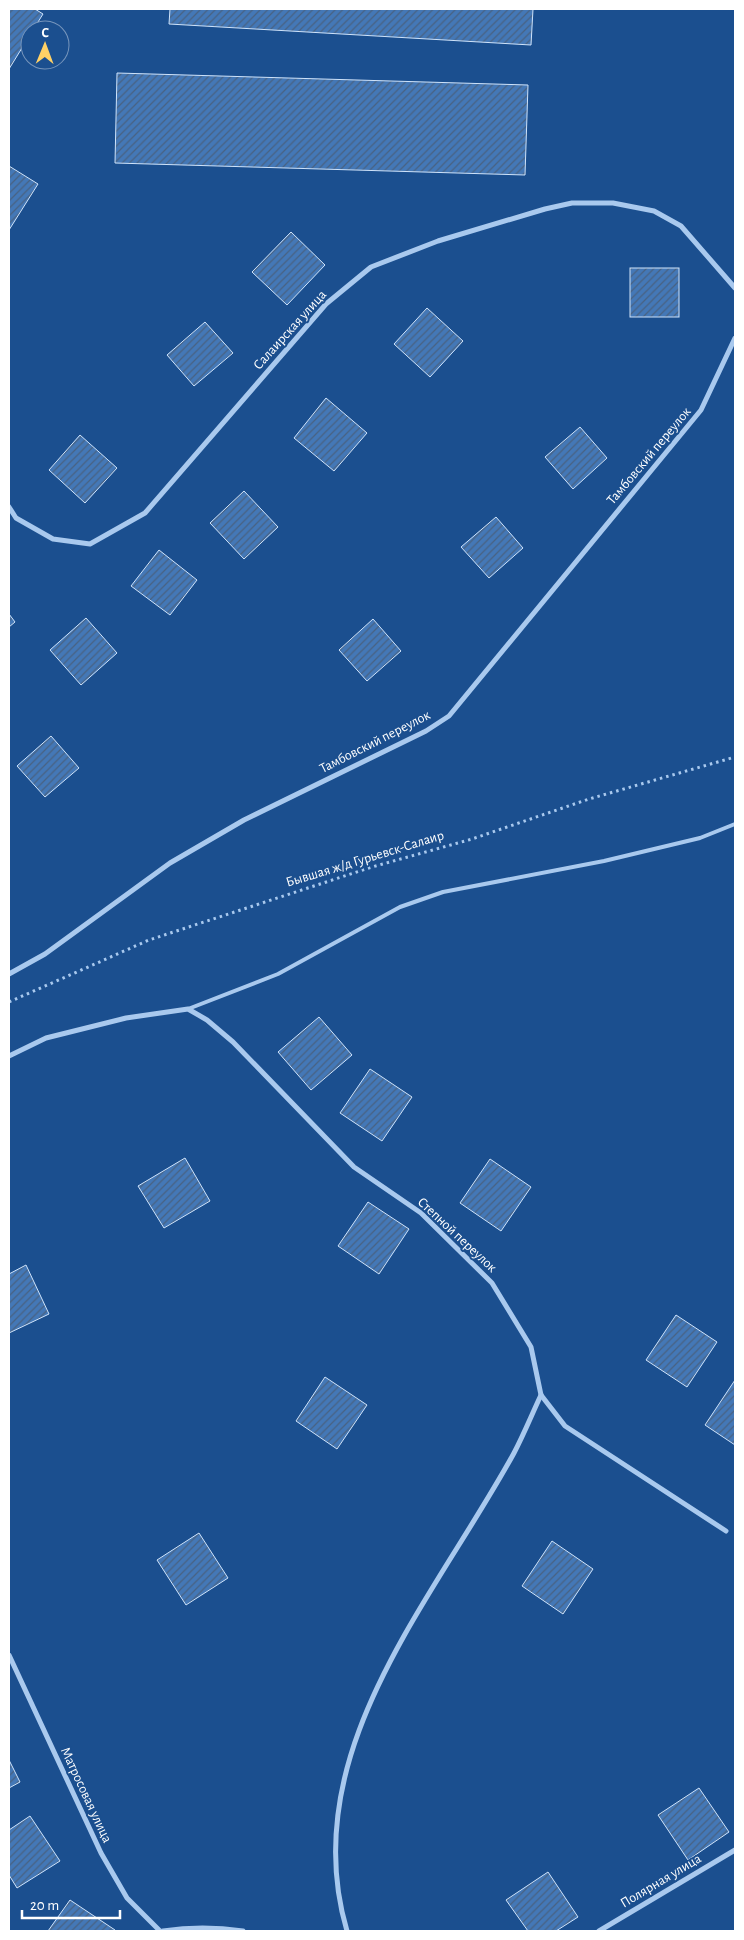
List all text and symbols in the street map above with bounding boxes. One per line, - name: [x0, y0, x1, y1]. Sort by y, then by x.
- north arrow: [20, 20, 70, 70]
- text: С: [41, 26, 49, 40]
- street label: Салаирская улица: [251, 287, 330, 372]
- street label: Тамбовский переулок: [604, 404, 694, 507]
- street label: Тамбовский переулок: [317, 708, 433, 776]
- street label: Бывшая ж/д Гурьевск-Салаир: [284, 828, 446, 890]
- street label: Степной переулок: [415, 1195, 500, 1275]
- street label: Матросовая улица: [58, 1745, 115, 1845]
- street label: Полярная улица: [618, 1851, 704, 1911]
- scale bar: [22, 1888, 120, 1920]
- text: 20 m: [30, 1898, 59, 1913]

